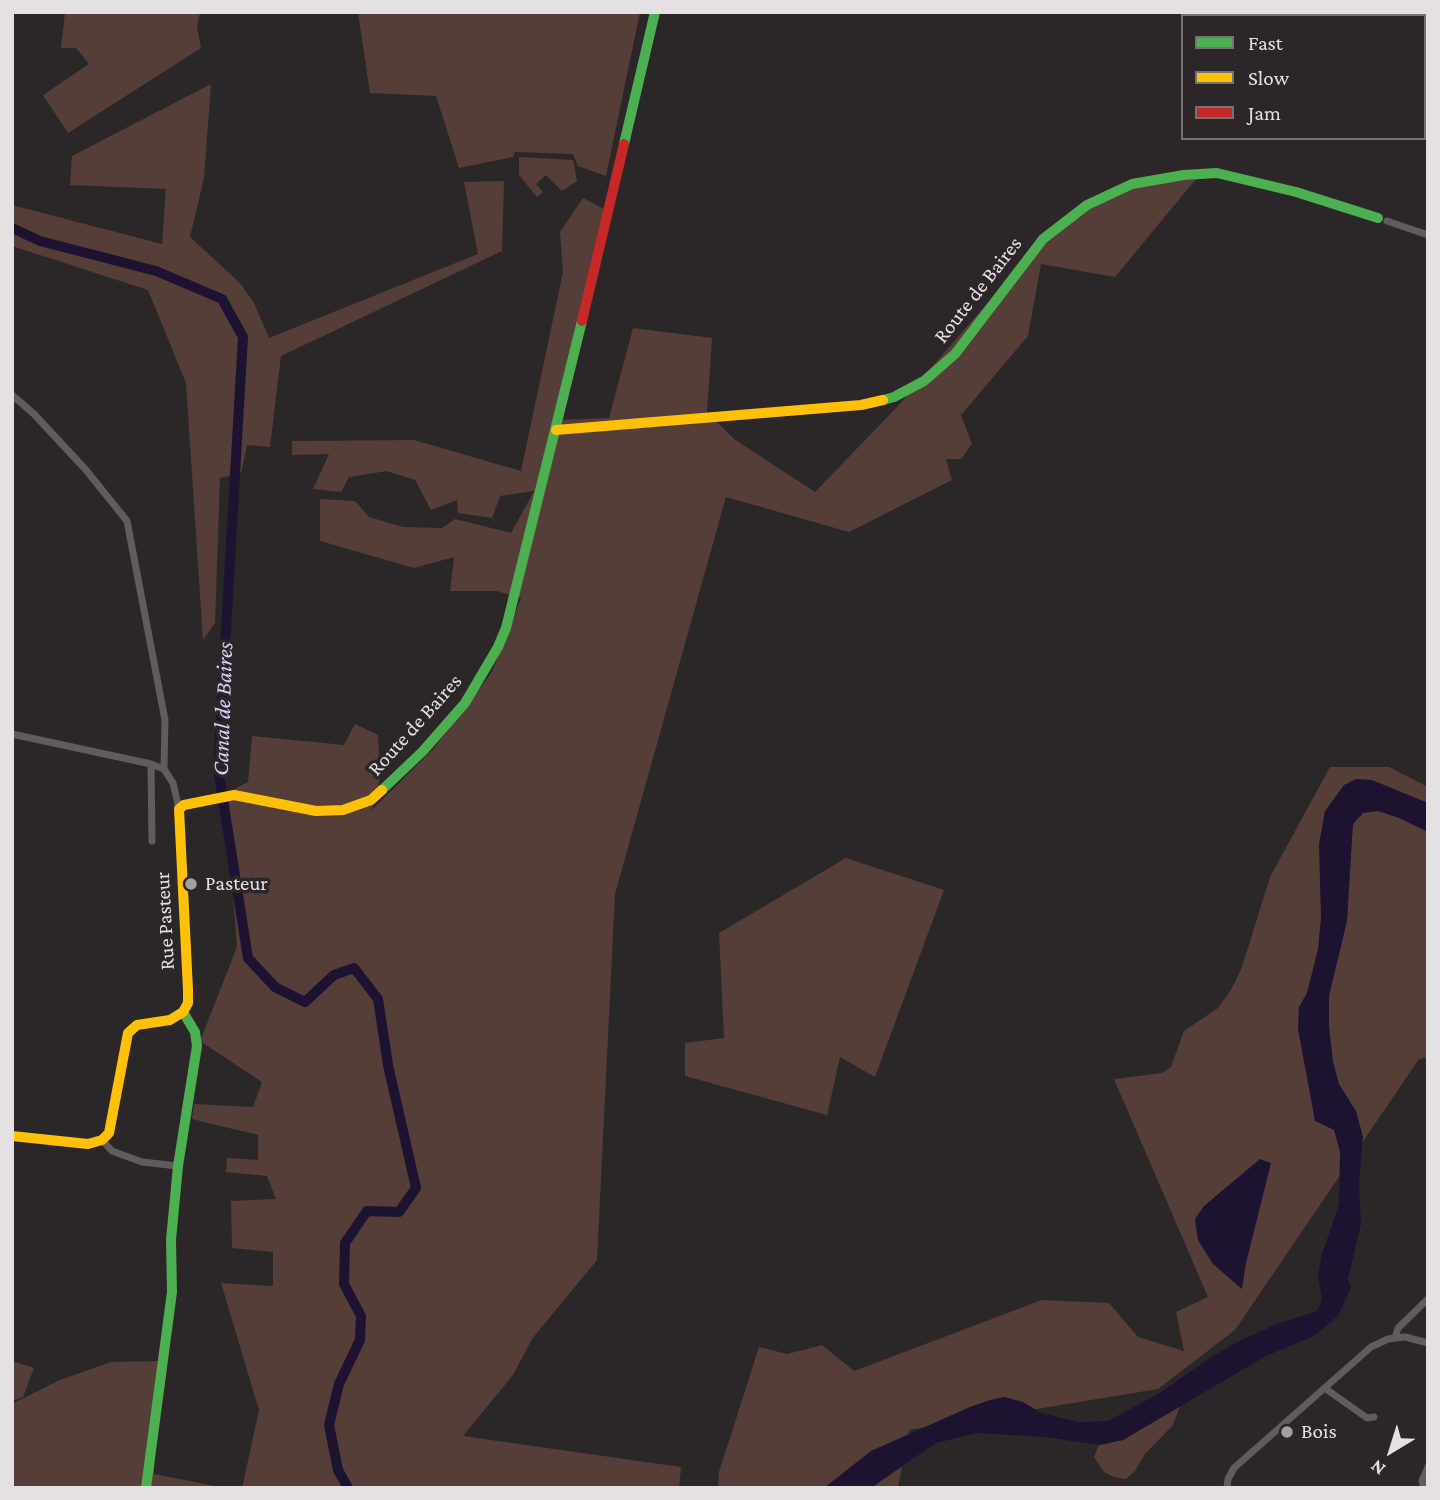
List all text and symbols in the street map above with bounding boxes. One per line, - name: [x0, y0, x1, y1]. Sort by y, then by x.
- legend: [1181, 14, 1426, 140]
- text: Fast: [1248, 31, 1283, 55]
- text: Slow: [1248, 66, 1289, 90]
- text: Jam: [1248, 101, 1281, 125]
- street label: Route de Baires: [929, 232, 1027, 348]
- water label: Canal de Baires: [207, 642, 239, 776]
- street label: Route de Baires: [363, 669, 467, 781]
- street label: Rue Pasteur: [150, 871, 180, 971]
- place label: Pasteur: [205, 871, 268, 897]
- marker: Pasteur: [183, 876, 199, 892]
- north arrow: [1356, 1416, 1426, 1486]
- place label: Bois: [1301, 1419, 1337, 1445]
- marker: Bois: [1279, 1424, 1295, 1440]
- text: N: [1366, 1456, 1389, 1480]

